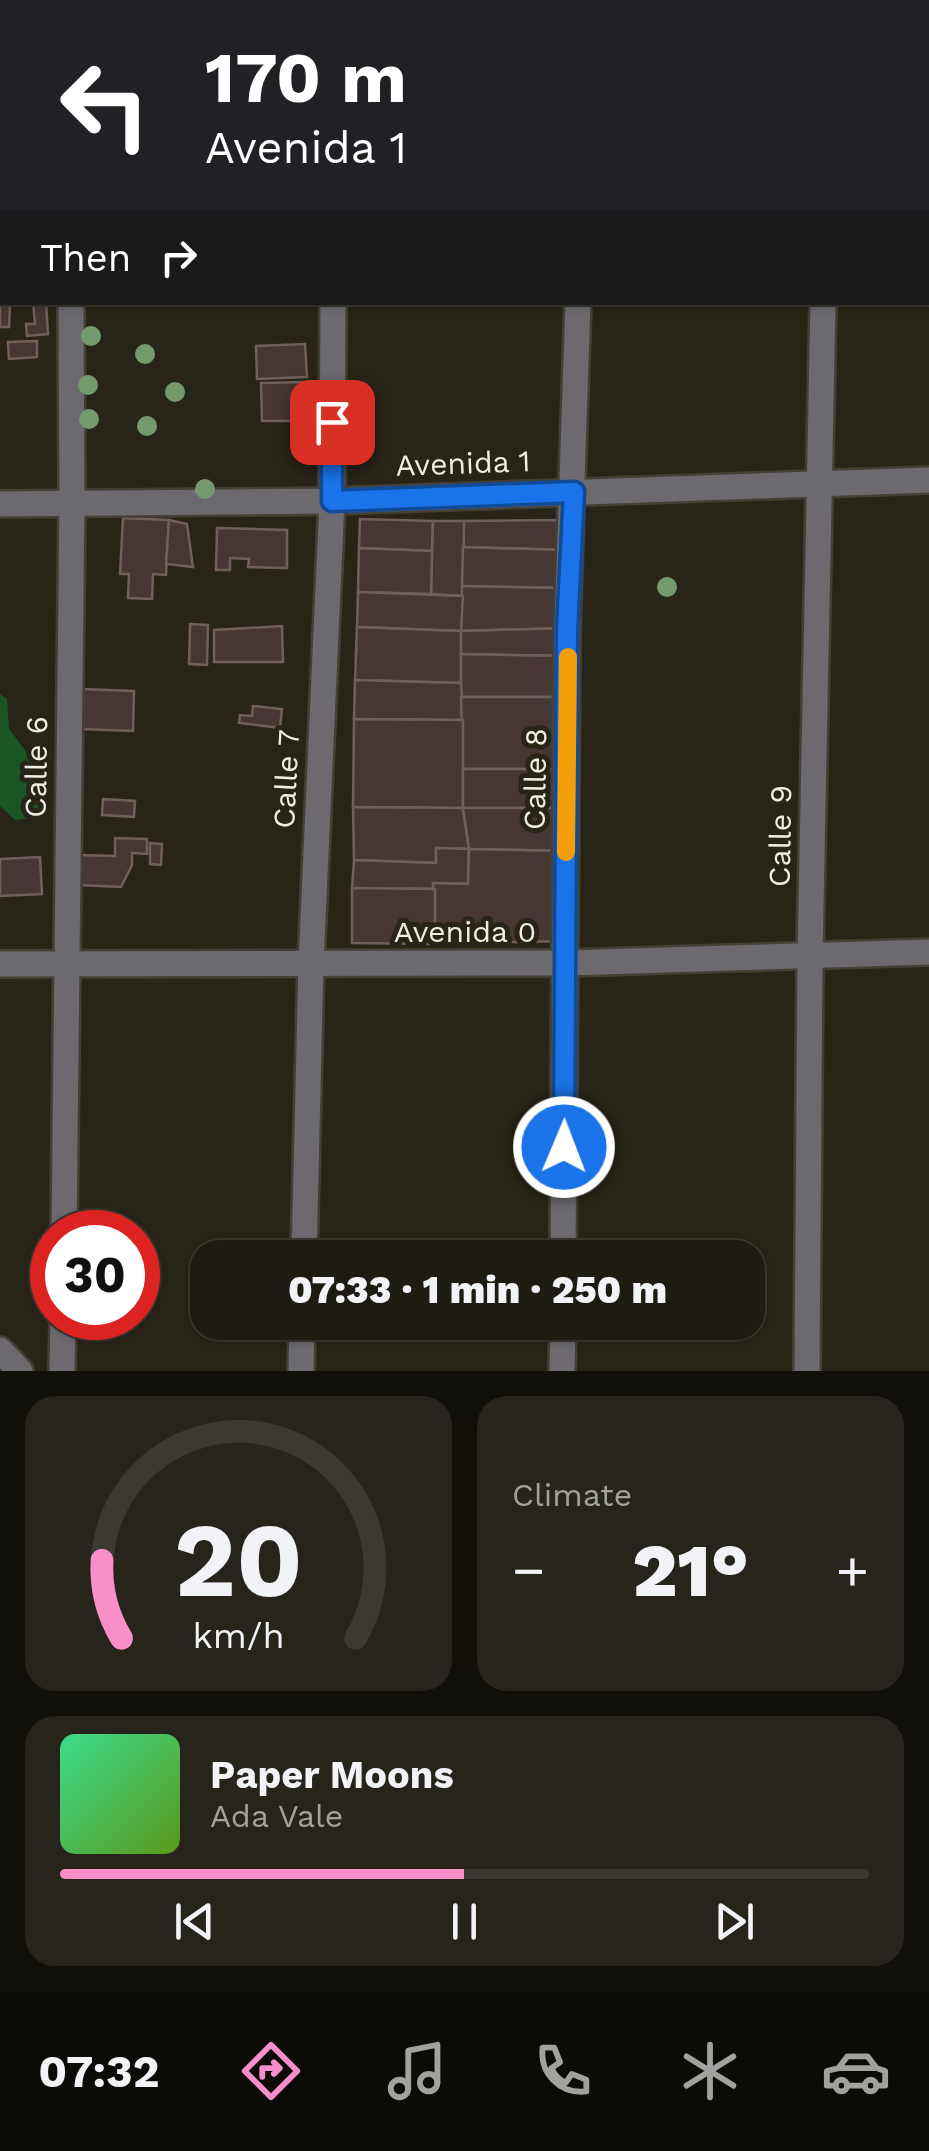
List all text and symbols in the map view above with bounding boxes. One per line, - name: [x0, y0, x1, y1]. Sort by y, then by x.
- text: 170 m: [205, 37, 407, 119]
- icon: left: [40, 40, 170, 170]
- text: Avenida 1: [205, 121, 407, 174]
- icon: right: [151, 230, 206, 285]
- text: Then: [40, 236, 131, 280]
- pin: [290, 380, 375, 465]
- icon: arrive: [305, 395, 360, 450]
- street label: Avenida 1: [395, 443, 531, 483]
- street label: Calle 6: [18, 716, 54, 818]
- street label: Calle 8: [517, 728, 553, 830]
- street label: Calle 7: [266, 729, 306, 829]
- street label: Calle 9: [762, 785, 798, 887]
- street label: Avenida 0: [394, 914, 536, 949]
- position arrow: [512, 1095, 616, 1199]
- speed limit sign: 30: [30, 1210, 160, 1340]
- text: 07:33 · 1 min · 250 m: [288, 1268, 667, 1312]
- text: Climate: [512, 1476, 632, 1514]
- text: 20: [174, 1499, 303, 1621]
- text: 21°: [632, 1526, 749, 1614]
- text: −: [512, 1538, 545, 1602]
- text: +: [836, 1538, 869, 1602]
- text: km/h: [192, 1615, 285, 1657]
- text: Paper Moons: [210, 1753, 454, 1797]
- text: Ada Vale: [210, 1797, 343, 1835]
- icon: previous: [167, 1894, 222, 1949]
- icon: pause: [437, 1894, 492, 1949]
- icon: next: [707, 1894, 762, 1949]
- icon: directions: [236, 2036, 306, 2106]
- icon: music: [382, 2036, 452, 2106]
- icon: phone: [528, 2036, 598, 2106]
- icon: climate: [675, 2036, 745, 2106]
- icon: car: [821, 2036, 891, 2106]
- text: 07:32: [38, 2045, 160, 2098]

